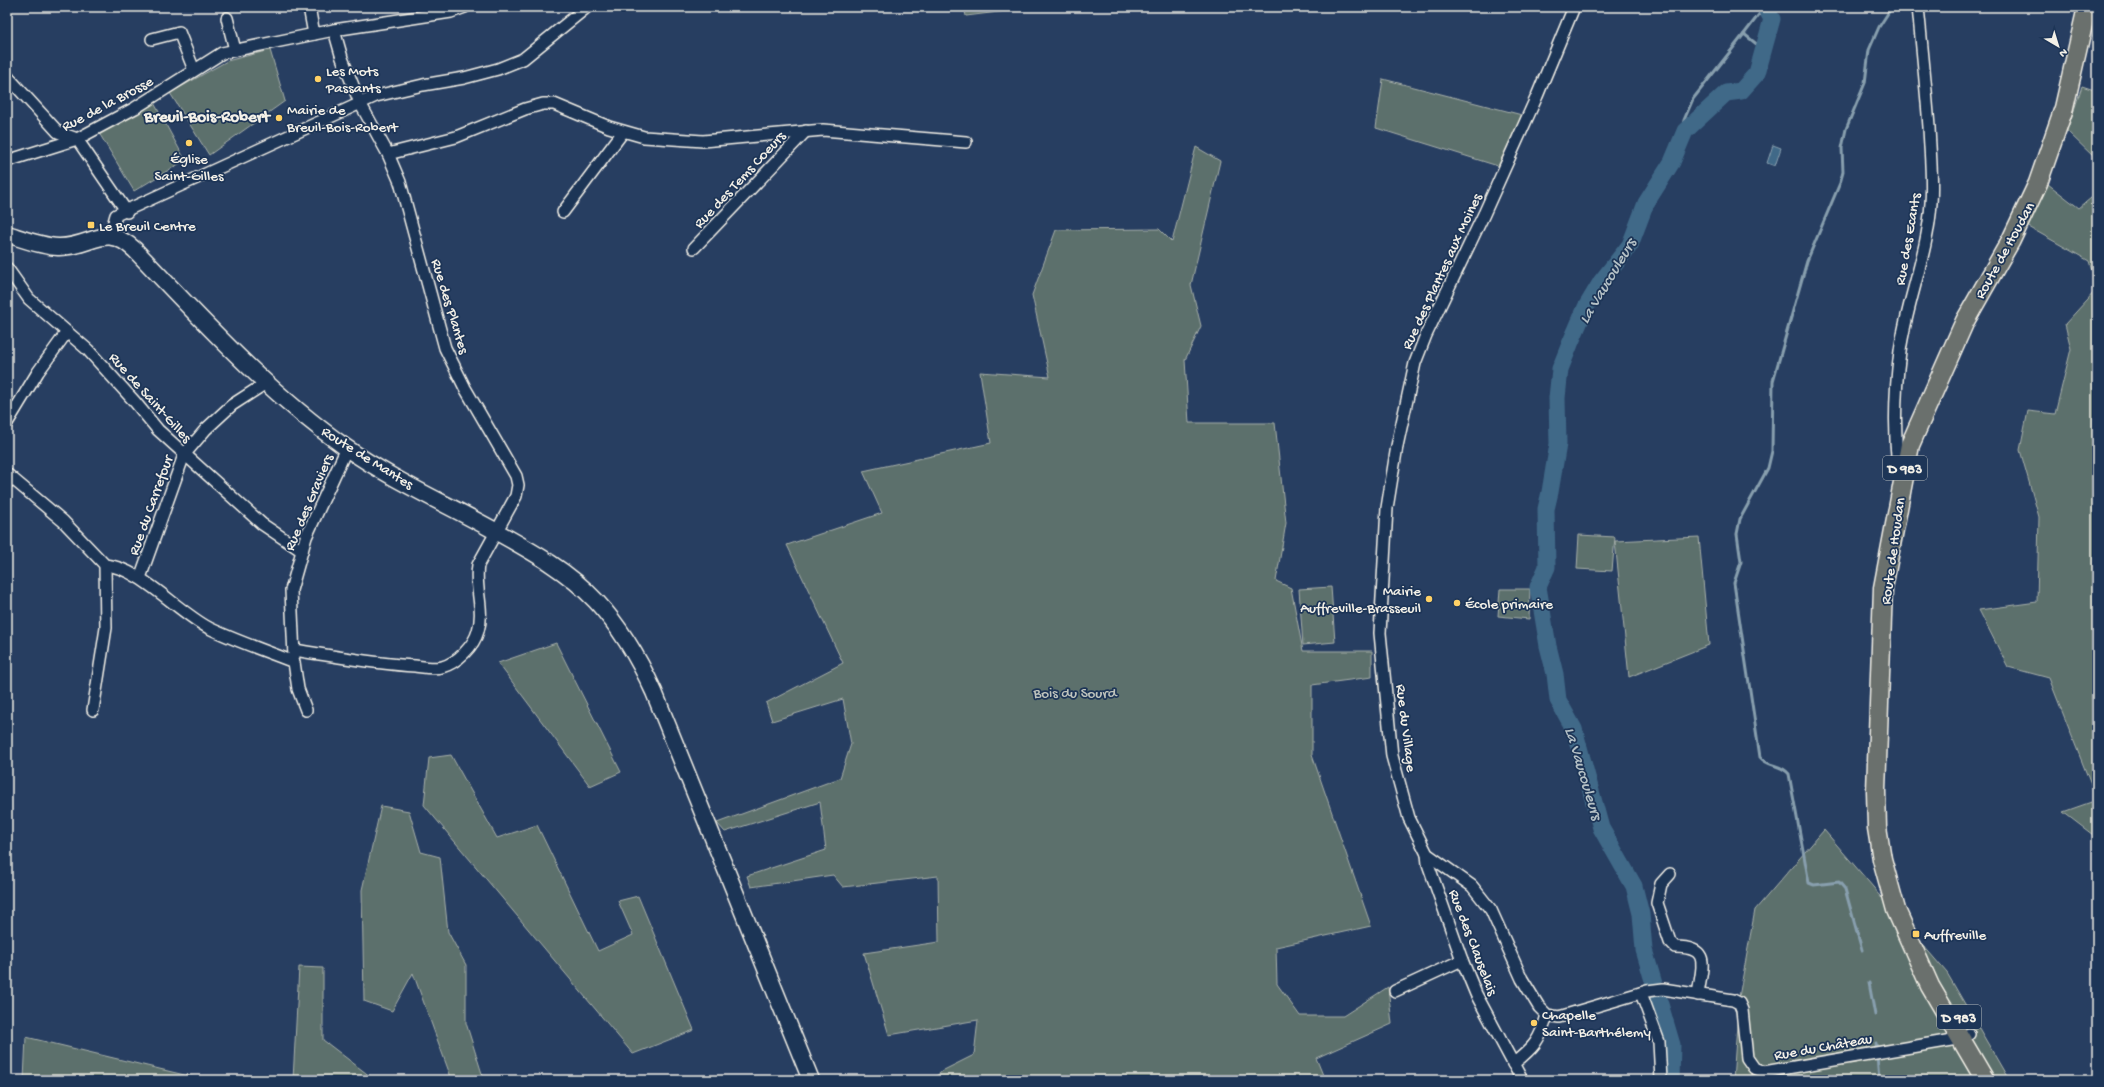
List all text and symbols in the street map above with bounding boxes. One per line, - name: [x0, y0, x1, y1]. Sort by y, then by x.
- north arrow: [2038, 26, 2078, 66]
- text: N: [2056, 45, 2069, 59]
- place label: Les Mots Passants: [325, 63, 381, 98]
- street label: Rue de la Brosse: [59, 73, 157, 136]
- marker: Les Mots Passants: [313, 74, 323, 84]
- place label: Mairie de Breuil-Bois-Robert: [286, 102, 400, 137]
- district label: Breuil-Bois-Robert: [143, 108, 272, 128]
- marker: Mairie de Breuil-Bois-Robert: [274, 113, 284, 123]
- street label: Rue des Tems Coeurs: [691, 128, 791, 233]
- marker: Église Saint-Gilles: [184, 138, 194, 148]
- place label: Église Saint-Gilles: [154, 151, 224, 186]
- street label: Rue des Plantes aux Moines: [1399, 190, 1487, 353]
- street label: Rue des Ecants: [1892, 191, 1926, 287]
- street label: Route de Houdan: [1972, 199, 2040, 302]
- place label: Le Breuil Centre: [99, 218, 196, 236]
- marker: Le Breuil Centre: [86, 220, 96, 230]
- water label: La Vaucouleurs: [1576, 234, 1643, 328]
- street label: Rue des Plantes: [426, 257, 472, 357]
- street label: Rue de Saint-Gilles: [104, 349, 195, 448]
- street label: Route de Mantes: [317, 423, 417, 495]
- street label: Rue des Graviers: [281, 451, 338, 554]
- street label: Rue du Carrefour: [125, 452, 179, 558]
- road number: D 983: [1883, 456, 1927, 480]
- street label: Route de Houdan: [1878, 497, 1910, 606]
- place label: Mairie Auffreville-Brasseuil: [1300, 583, 1421, 618]
- marker: Mairie Auffreville-Brasseuil: [1424, 594, 1434, 604]
- place label: École primaire: [1465, 596, 1553, 614]
- marker: École primaire: [1452, 598, 1462, 608]
- street label: Rue du Village: [1391, 683, 1419, 773]
- park label: Bois du Sourd: [1032, 685, 1118, 703]
- water label: La Vaucouleurs: [1559, 725, 1605, 825]
- street label: Rue des Clauselais: [1444, 887, 1501, 999]
- place label: Auffreville: [1924, 927, 1987, 945]
- marker: Auffreville: [1911, 929, 1921, 939]
- road number: D 983: [1937, 1005, 1981, 1029]
- place label: Chapelle Saint-Barthélemy: [1542, 1007, 1651, 1042]
- marker: Chapelle Saint-Barthélemy: [1529, 1018, 1539, 1028]
- street label: Rue du Château: [1773, 1030, 1874, 1065]

